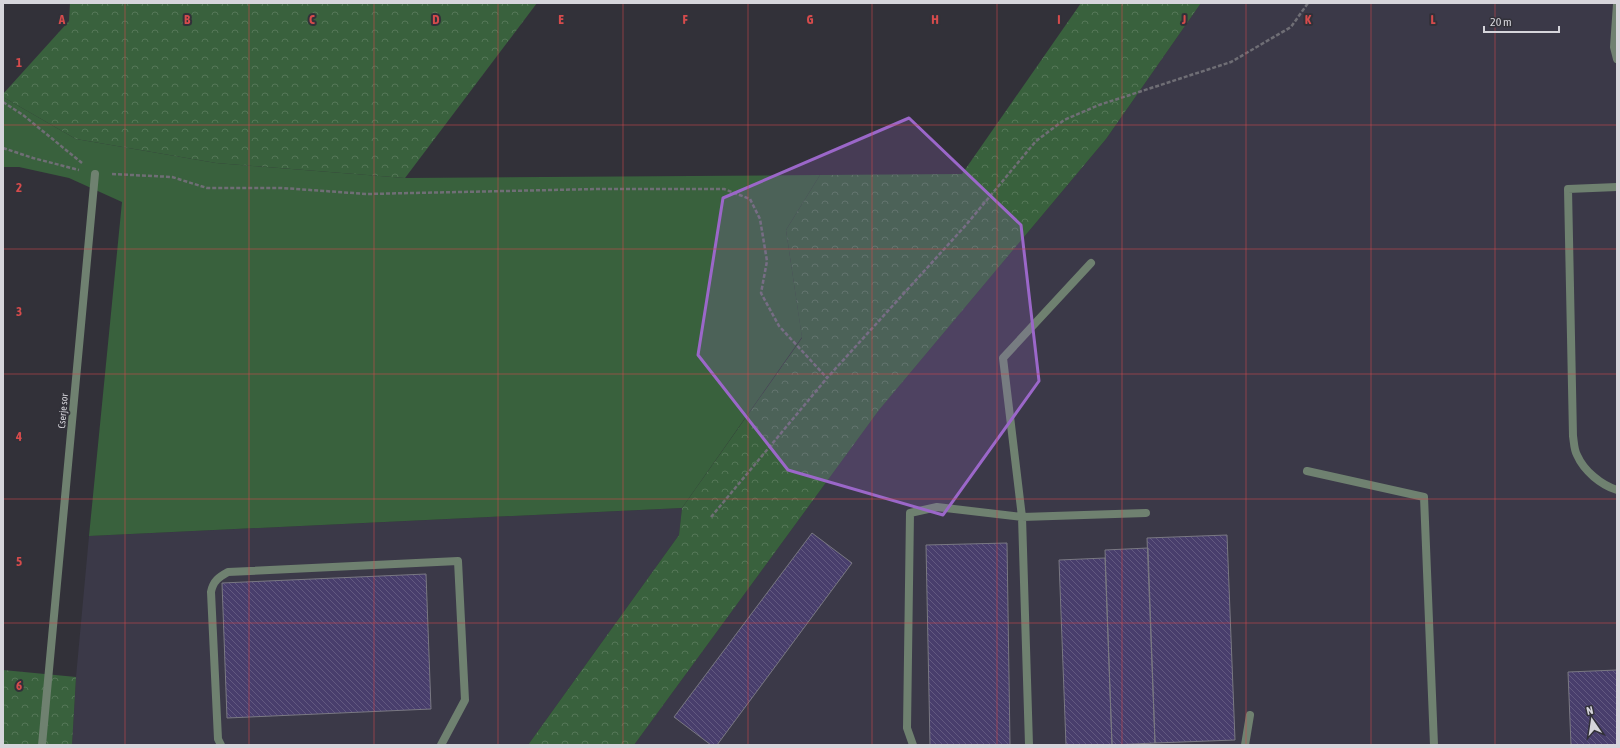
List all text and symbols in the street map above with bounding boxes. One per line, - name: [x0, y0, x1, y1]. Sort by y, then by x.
- scale bar: [1484, 8, 1559, 34]
- text: A: [58, 12, 66, 27]
- text: B: [184, 12, 191, 27]
- text: C: [309, 12, 315, 27]
- text: D: [432, 12, 440, 27]
- text: E: [558, 12, 564, 27]
- text: F: [682, 12, 688, 27]
- text: G: [807, 12, 814, 27]
- text: H: [931, 12, 939, 27]
- text: I: [1057, 12, 1061, 27]
- text: J: [1181, 12, 1186, 27]
- text: K: [1305, 12, 1312, 27]
- text: L: [1430, 12, 1436, 27]
- text: 20 m: [1490, 15, 1512, 29]
- text: 1: [16, 55, 22, 70]
- text: 2: [16, 180, 22, 195]
- text: 3: [16, 304, 22, 319]
- street label: Cserje sor: [56, 392, 70, 429]
- text: 4: [15, 429, 22, 444]
- text: 5: [16, 554, 22, 569]
- text: 6: [16, 678, 22, 693]
- north arrow: [1572, 700, 1612, 740]
- text: N: [1585, 704, 1594, 717]

